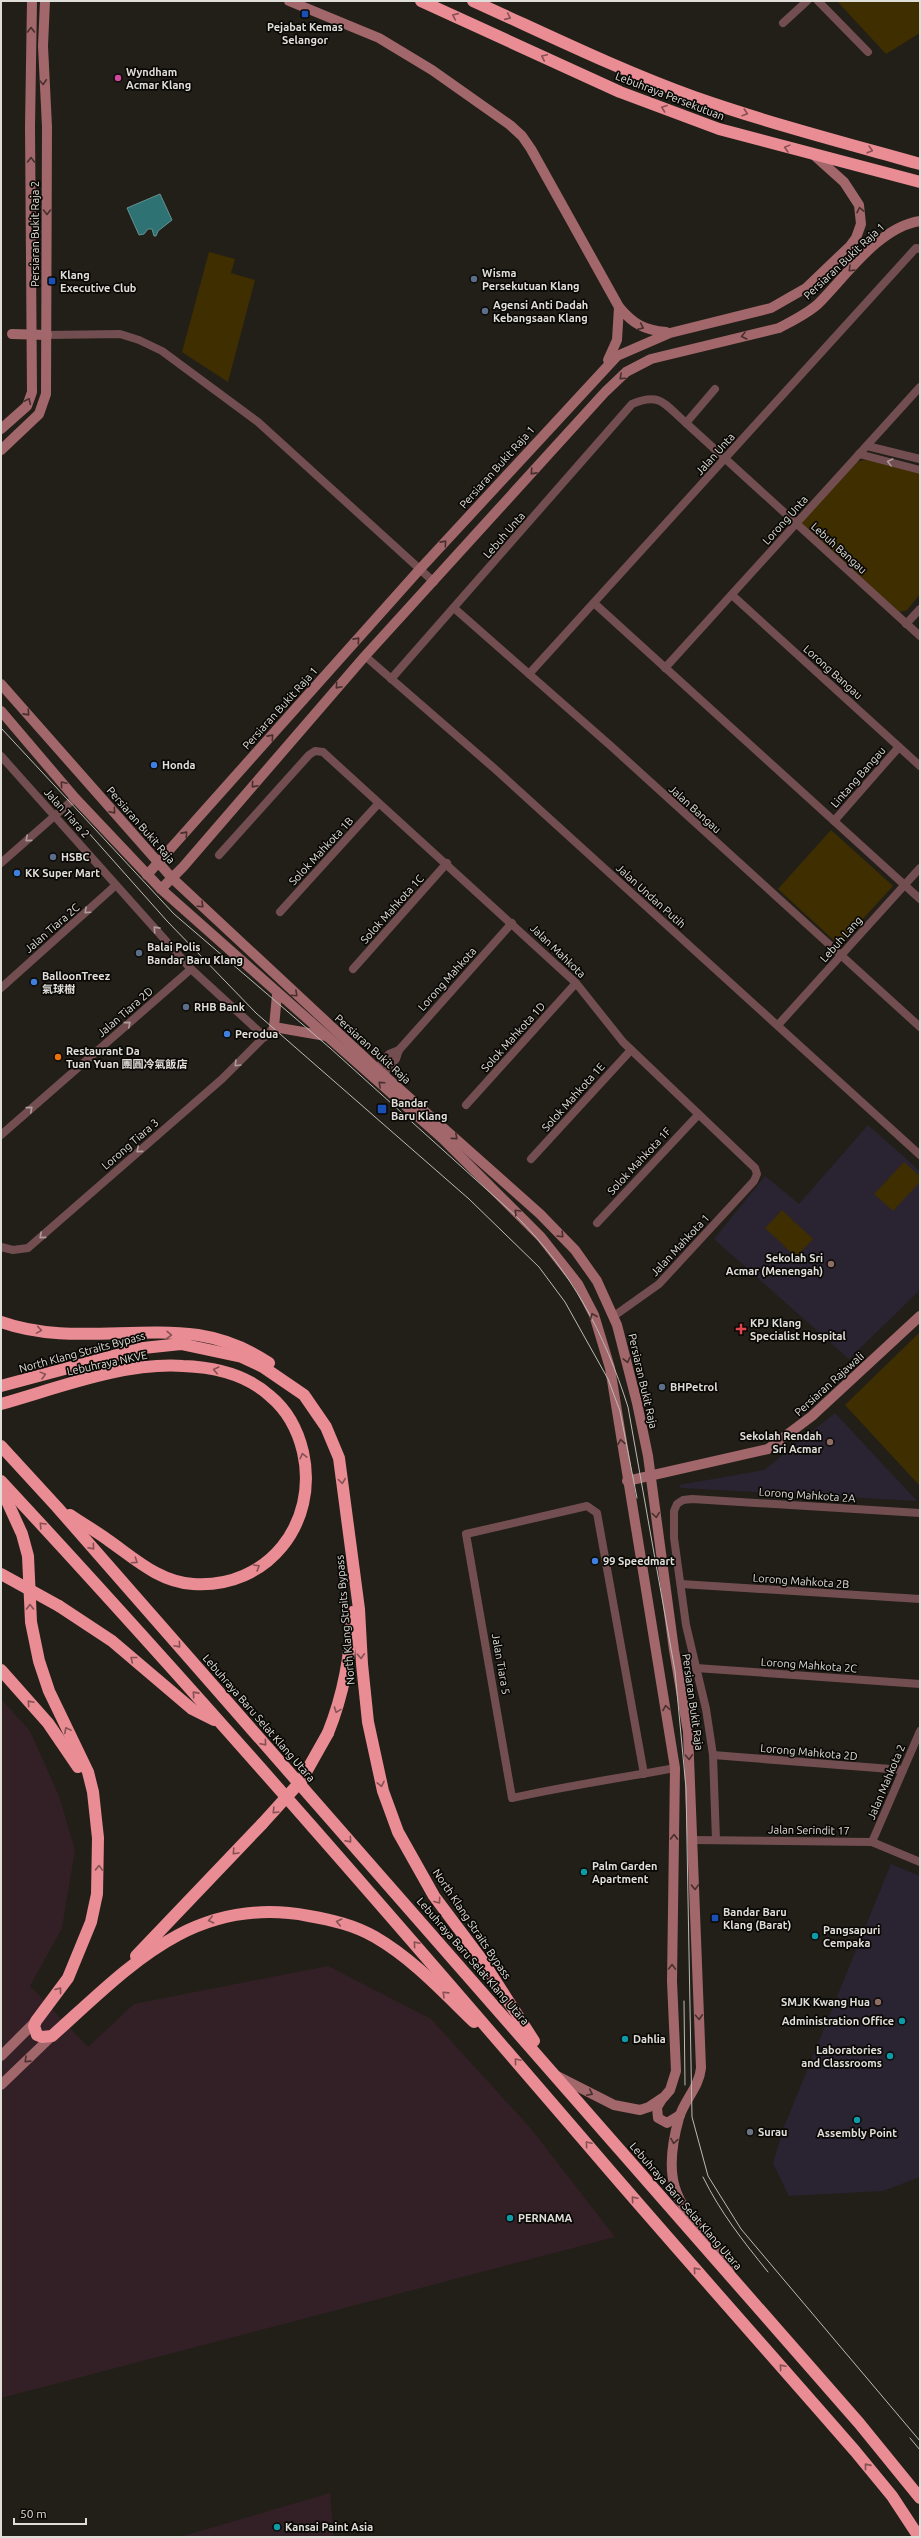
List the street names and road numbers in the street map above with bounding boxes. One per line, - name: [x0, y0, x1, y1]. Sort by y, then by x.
- street label: Lebuhraya Persekutuan: [614, 70, 726, 122]
- street label: Persiaran Bukit Raja 2: [29, 181, 41, 287]
- street label: Persiaran Bukit Raja 1: [801, 220, 887, 302]
- street label: Persiaran Bukit Raja 1: [457, 424, 537, 510]
- street label: Jalan Unta: [693, 431, 737, 477]
- street label: Lorong Unta: [760, 493, 810, 547]
- street label: Lebuh Unta: [481, 510, 527, 560]
- street label: Lebuh Bangau: [809, 520, 869, 576]
- street label: Lorong Bangau: [801, 642, 865, 702]
- street label: Persiaran Bukit Raja 1: [240, 665, 320, 751]
- street label: Lintang Bangau: [828, 744, 888, 810]
- street label: Jalan Bangau: [667, 783, 723, 835]
- street label: Persiaran Bukit Raja: [104, 784, 178, 866]
- street label: Jalan Tiara 2: [42, 786, 92, 840]
- street label: Solok Mahkota 1B: [286, 815, 356, 887]
- street label: Jalan Undan Putih: [614, 862, 688, 930]
- street label: Solok Mahkota 1C: [358, 872, 426, 946]
- street label: Jalan Tiara 2C: [22, 901, 82, 955]
- street label: Lebuh Lang: [817, 914, 865, 964]
- street label: Jalan Mahkota: [528, 922, 588, 980]
- street label: Lorong Mahkota: [415, 945, 479, 1013]
- street label: Jalan Tiara 2D: [95, 985, 155, 1039]
- street label: Solok Mahkota 1D: [479, 1000, 547, 1074]
- street label: Persiaran Bukit Raja: [333, 1012, 413, 1086]
- street label: Solok Mahkota 1E: [539, 1060, 607, 1134]
- street label: Lorong Tiara 3: [99, 1116, 161, 1172]
- street label: Solok Mahkota 1F: [605, 1125, 673, 1197]
- street label: Jalan Mahkota 1: [648, 1212, 712, 1278]
- street label: North Klang Straits Bypass: [18, 1329, 147, 1375]
- street label: Persiaran Bukit Raja: [626, 1332, 660, 1430]
- street label: Lebuhraya NKVE: [66, 1349, 148, 1377]
- street label: Persiaran Rajawali: [792, 1350, 866, 1418]
- street label: Lorong Mahkota 2A: [758, 1486, 857, 1504]
- street label: North Klang Straits Bypass: [333, 1554, 357, 1685]
- street label: Lorong Mahkota 2B: [752, 1572, 850, 1590]
- street label: Jalan Tiara 5: [490, 1633, 512, 1695]
- street label: Lebuhraya Baru Selat Klang Utara: [201, 1652, 317, 1784]
- street label: Persiaran Bukit Raja: [680, 1653, 706, 1751]
- street label: Lorong Mahkota 2C: [760, 1656, 858, 1674]
- street label: Lorong Mahkota 2D: [760, 1742, 858, 1762]
- street label: Jalan Mahkota 2: [865, 1743, 907, 1821]
- street label: Jalan Serindit 17: [768, 1823, 850, 1837]
- street label: North Klang Straits Bypass: [431, 1867, 513, 1981]
- street label: Lebuhraya Baru Selat Klang Utara: [415, 1895, 531, 2027]
- street label: Lebuhraya Baru Selat Klang Utara: [628, 2140, 744, 2272]

